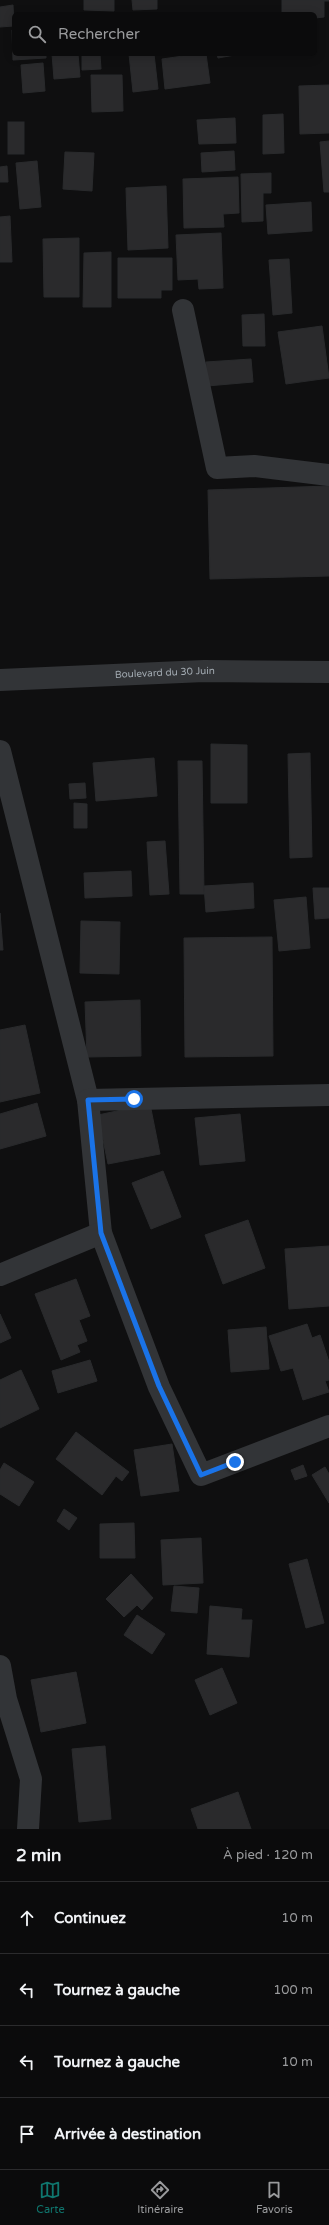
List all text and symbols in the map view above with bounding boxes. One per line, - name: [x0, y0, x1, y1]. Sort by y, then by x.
- search box: [12, 12, 317, 56]
- icon: search: [26, 23, 48, 45]
- text: Rechercher: [58, 25, 140, 43]
- street label: Boulevard du 30 Juin: [115, 665, 215, 681]
- route start: [125, 1090, 143, 1108]
- route end: [226, 1453, 244, 1471]
- text: 2 min: [16, 1845, 61, 1866]
- text: À pied · 120 m: [223, 1847, 313, 1863]
- icon: ahead: [16, 1907, 38, 1929]
- text: Continuez: [54, 1909, 126, 1927]
- text: 10 m: [281, 1910, 313, 1926]
- icon: left: [16, 1979, 38, 2001]
- text: Tournez à gauche: [54, 1981, 180, 1999]
- text: 100 m: [273, 1982, 313, 1998]
- icon: left: [16, 2051, 38, 2073]
- text: Tournez à gauche: [54, 2053, 180, 2071]
- text: 10 m: [281, 2054, 313, 2070]
- icon: arrive: [16, 2123, 38, 2145]
- text: Arrivée à destination: [54, 2125, 201, 2143]
- tab: Carte: [36, 2179, 65, 2216]
- tab: Itinéraire: [137, 2179, 184, 2216]
- tab: Favoris: [256, 2179, 293, 2216]

